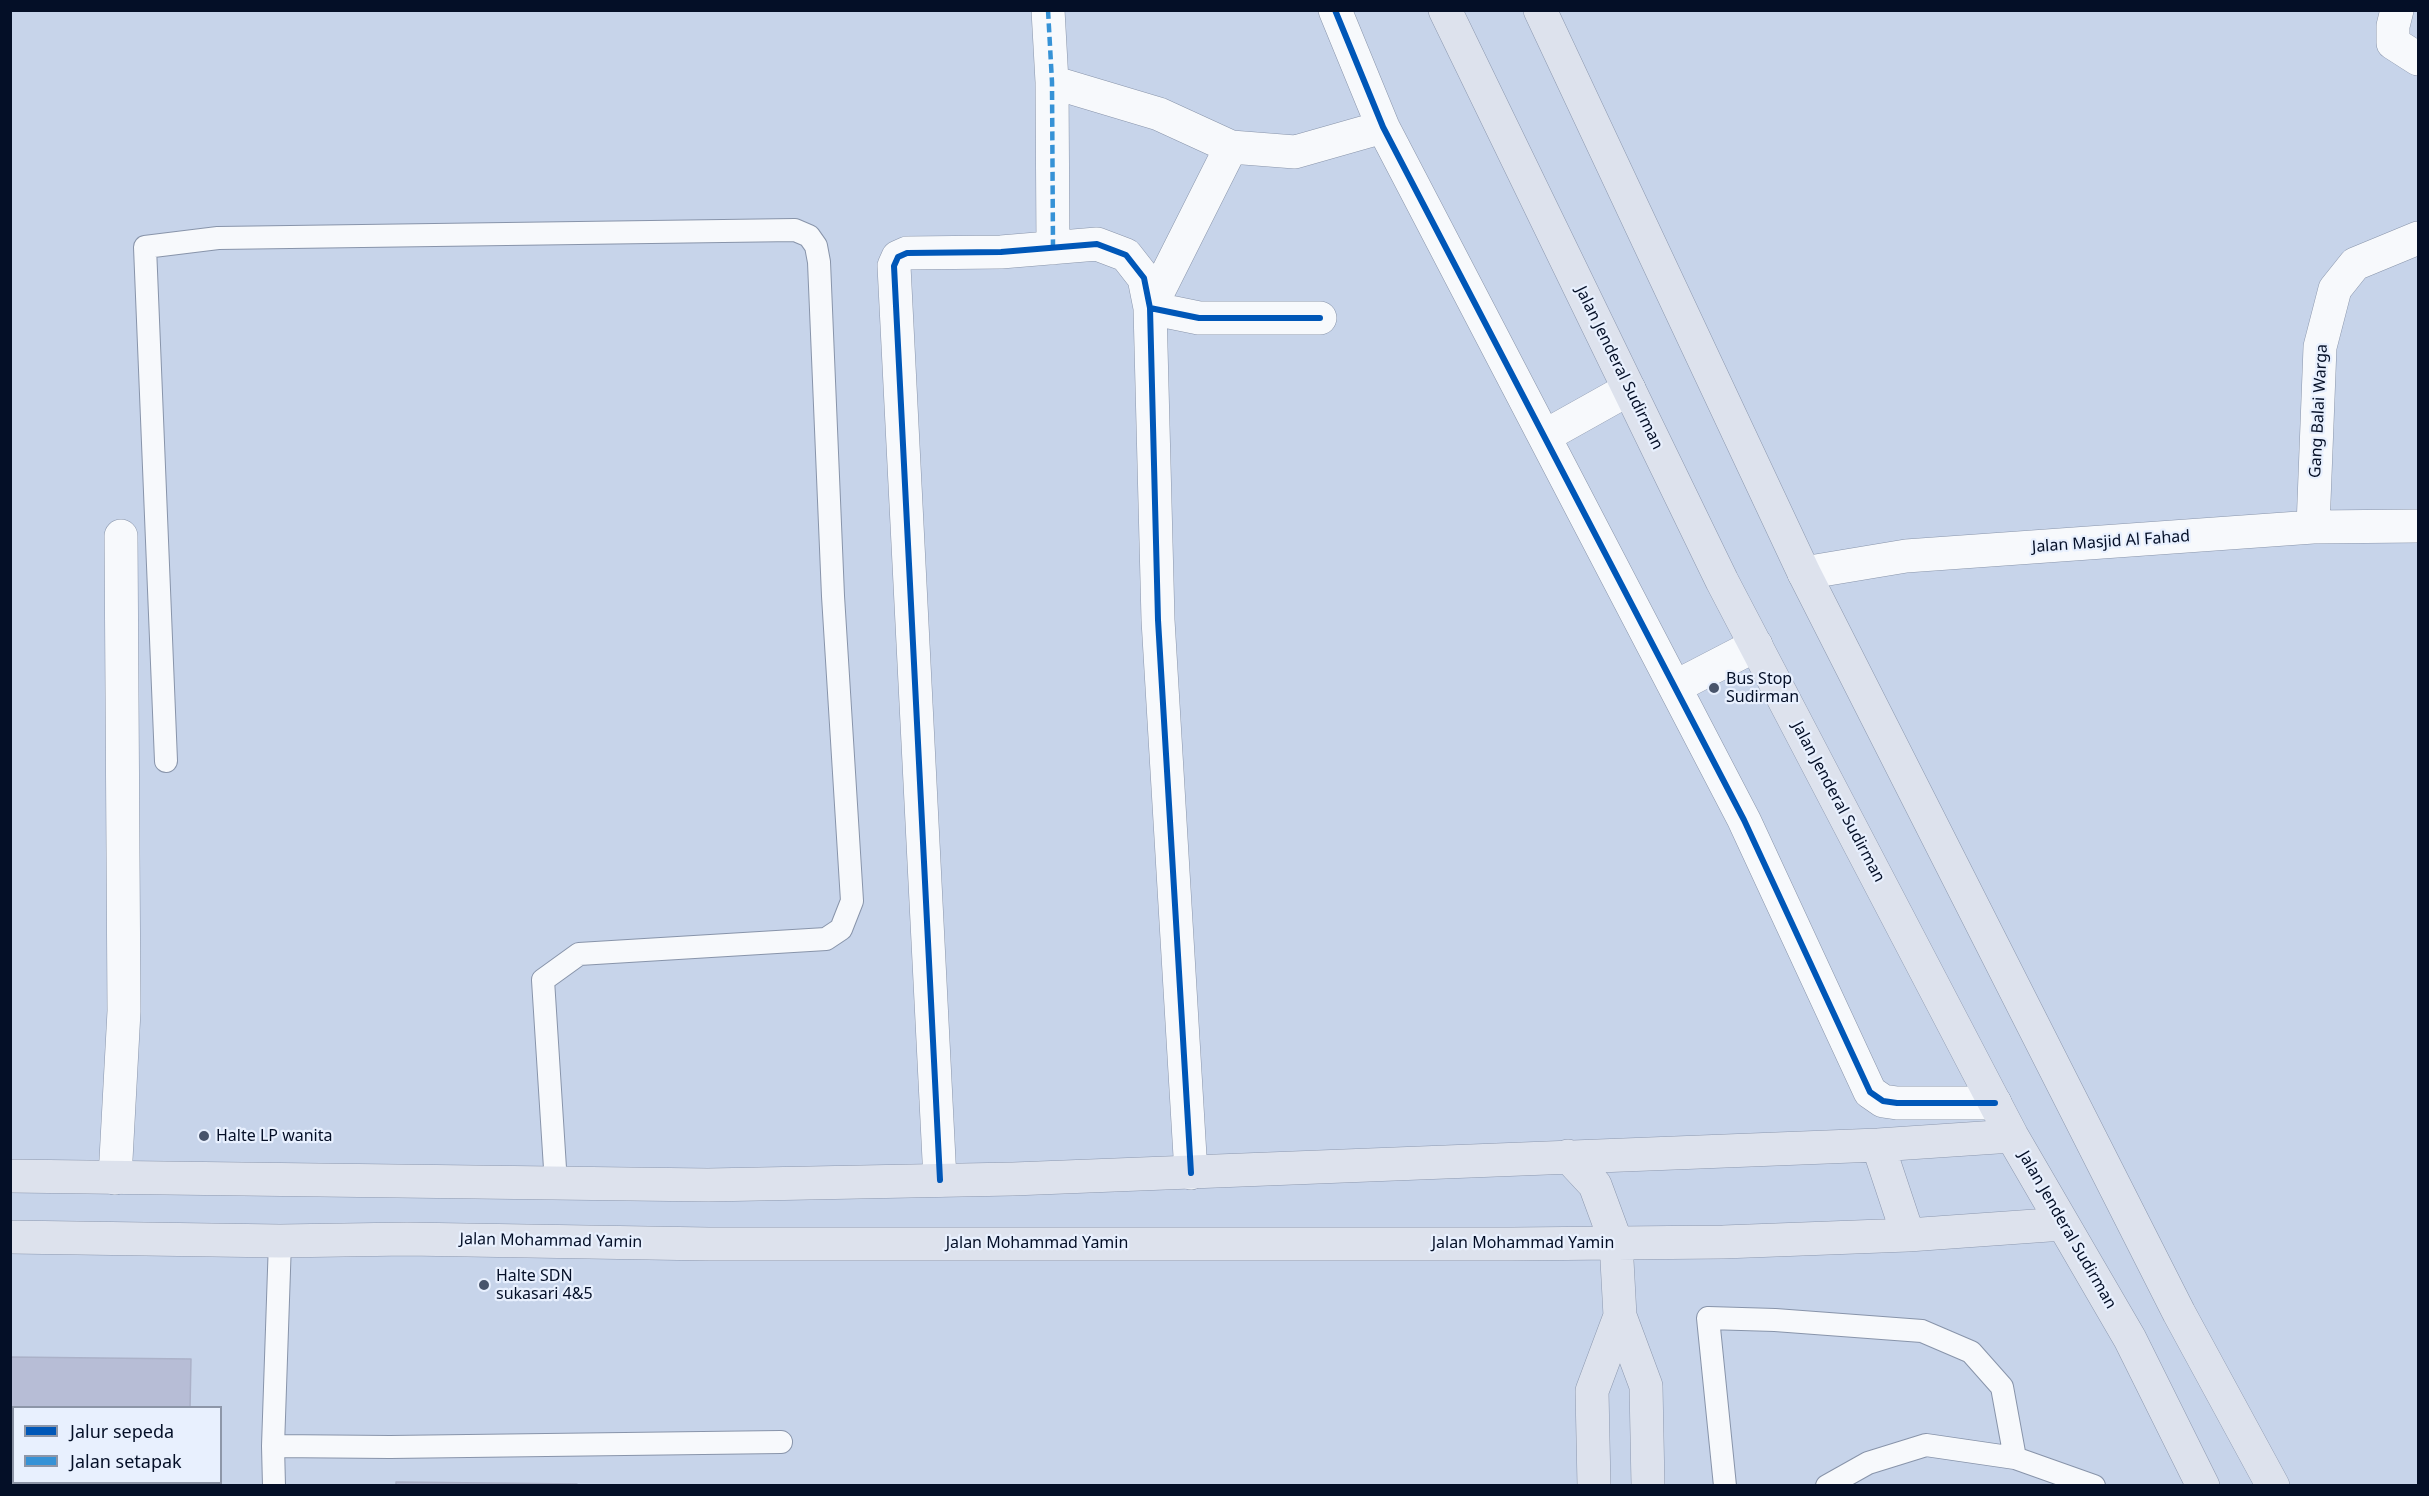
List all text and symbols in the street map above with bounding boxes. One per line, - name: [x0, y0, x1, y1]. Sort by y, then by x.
- street label: Jalan Jenderal Sudirman: [1571, 283, 1667, 453]
- street label: Gang Balai Warga: [2306, 344, 2332, 478]
- street label: Jalan Masjid Al Fahad: [2031, 527, 2191, 557]
- place label: Bus Stop Sudirman: [1726, 669, 1799, 707]
- marker: Bus Stop Sudirman: [1707, 681, 1721, 695]
- street label: Jalan Jenderal Sudirman: [1787, 718, 1889, 886]
- place label: Halte LP wanita: [216, 1126, 332, 1146]
- marker: Halte LP wanita: [197, 1129, 211, 1143]
- street label: Jalan Jenderal Sudirman: [2014, 1148, 2120, 1312]
- street label: Jalan Mohammad Yamin: [460, 1230, 642, 1252]
- street label: Jalan Mohammad Yamin: [946, 1233, 1128, 1253]
- street label: Jalan Mohammad Yamin: [1432, 1233, 1614, 1253]
- place label: Halte SDN sukasari 4&5: [496, 1266, 593, 1304]
- marker: Halte SDN sukasari 4&5: [477, 1278, 491, 1292]
- legend: [12, 1406, 222, 1484]
- text: Jalur sepeda: [70, 1419, 174, 1443]
- text: Jalan setapak: [70, 1449, 182, 1473]

